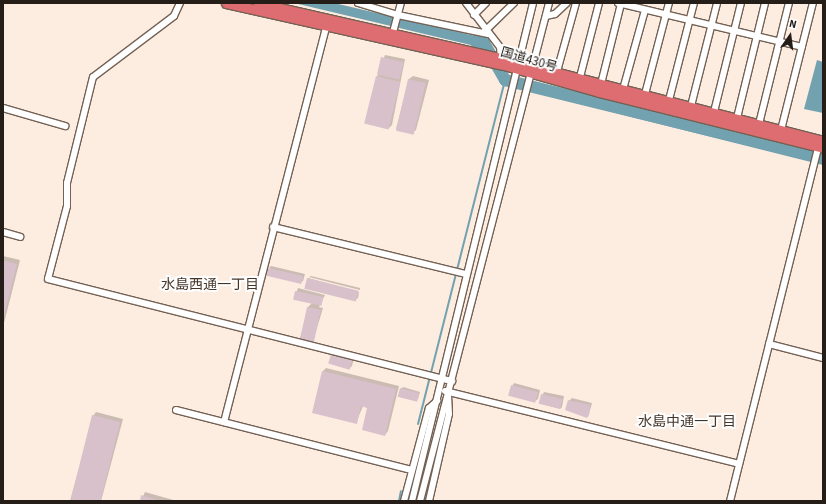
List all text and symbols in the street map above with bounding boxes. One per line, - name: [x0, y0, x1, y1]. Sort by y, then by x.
- north arrow: [770, 16, 810, 56]
- text: N: [788, 16, 798, 32]
- street label: 国道430号: [499, 44, 559, 76]
- district label: 水島西通一丁目: [161, 277, 259, 293]
- district label: 水島中通一丁目: [638, 414, 736, 430]

